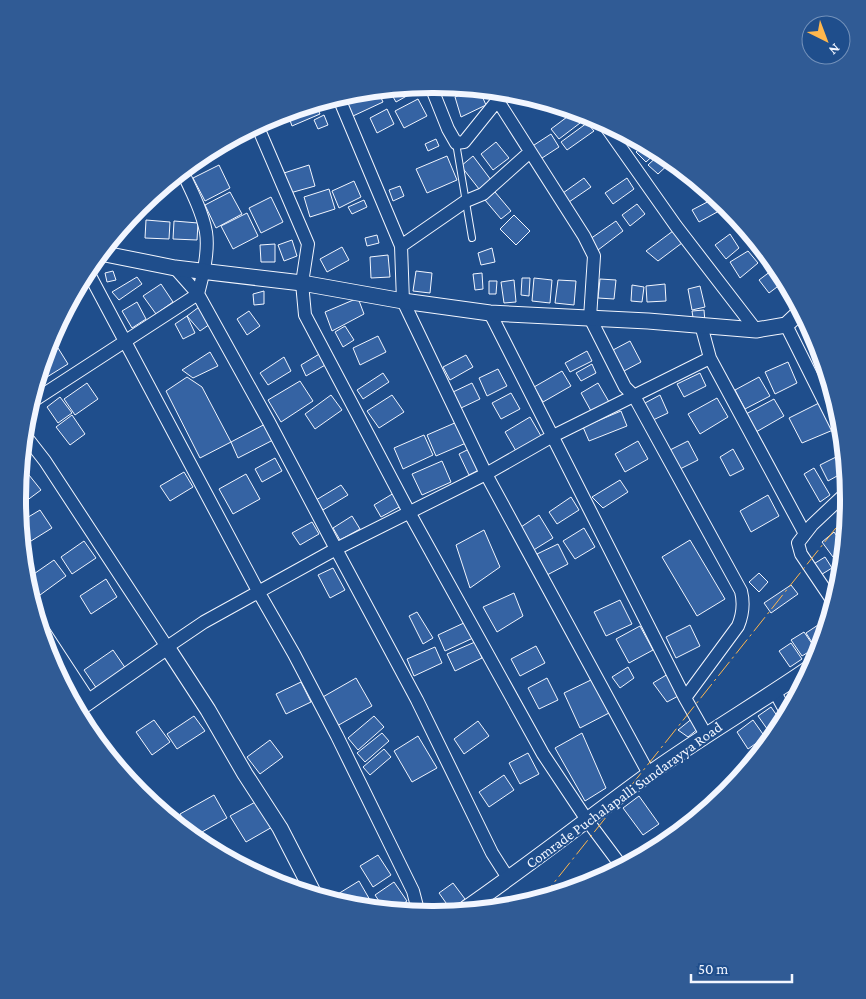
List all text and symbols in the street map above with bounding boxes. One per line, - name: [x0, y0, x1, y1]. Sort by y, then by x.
- north arrow: [801, 15, 851, 65]
- text: N: [825, 41, 844, 59]
- street label: Comrade Puchalapalli Sundarayya Road: [523, 718, 726, 872]
- scale bar: [691, 952, 792, 984]
- text: 50 m: [698, 961, 728, 977]

